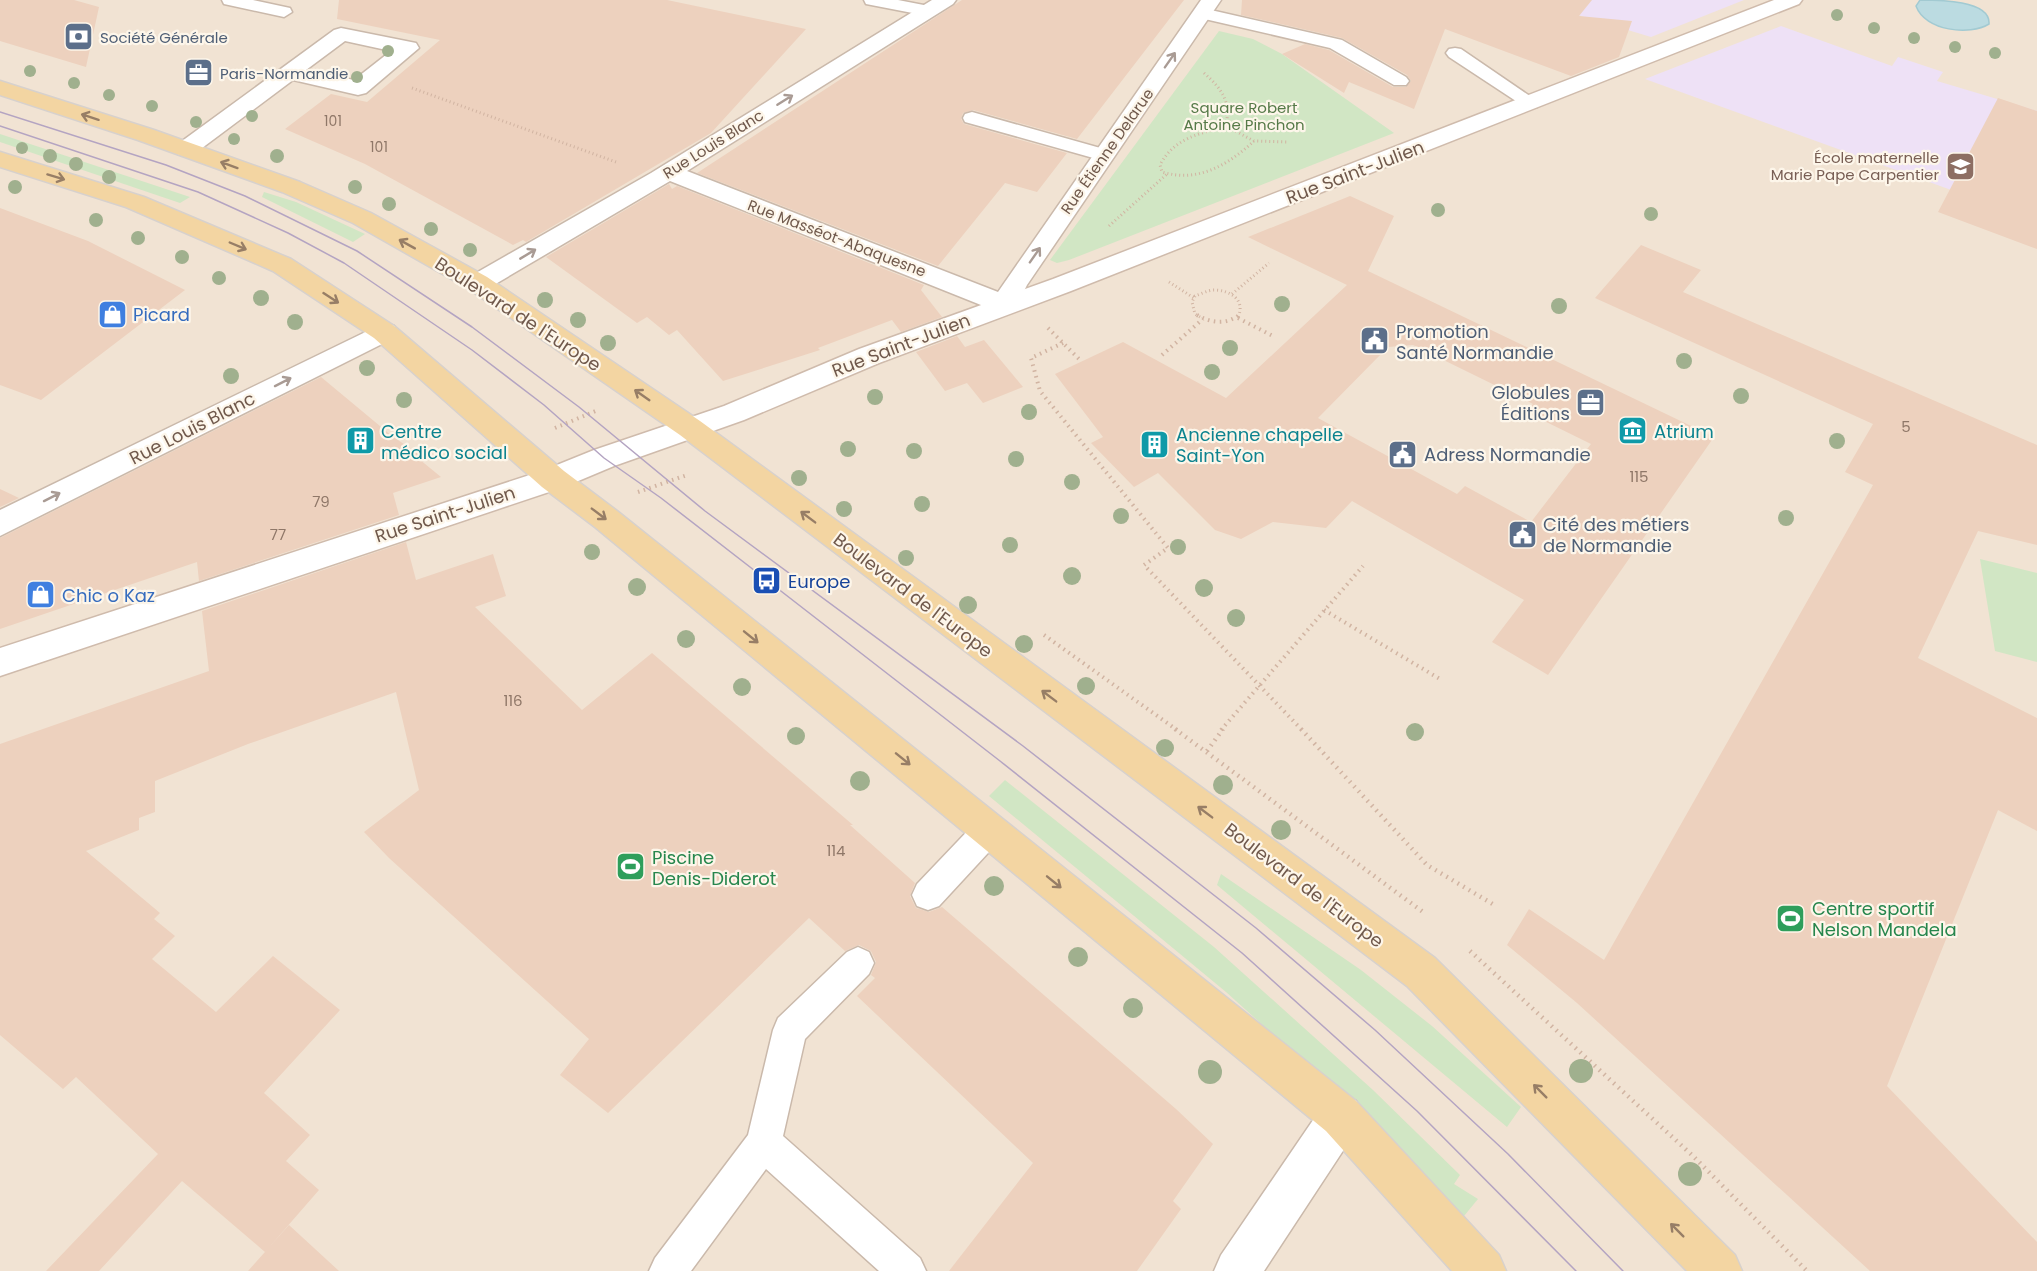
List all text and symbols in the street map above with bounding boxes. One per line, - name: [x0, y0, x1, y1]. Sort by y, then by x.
- bank icon: Société Générale: [63, 21, 95, 53]
- place label: Société Générale: [100, 27, 228, 48]
- one-way arrow: [1164, 52, 1176, 69]
- office icon: Paris-Normandie: [183, 57, 215, 89]
- place label: Paris-Normandie: [220, 63, 348, 84]
- street label: Rue Étienne Delarue: [1056, 84, 1158, 218]
- one-way arrow: [776, 93, 793, 105]
- park label: Square Robert Antoine Pinchon: [1183, 97, 1305, 135]
- street label: Rue Louis Blanc: [659, 105, 767, 183]
- one-way arrow: [81, 111, 100, 122]
- house number: 101: [324, 111, 342, 131]
- street label: Rue Saint-Julien: [1282, 134, 1428, 210]
- house number: 101: [370, 137, 388, 157]
- place label: École maternelle Marie Pape Carpentier: [1771, 147, 1939, 185]
- school or university icon: École maternelle Marie Pape Carpentier: [1944, 150, 1976, 182]
- one-way arrow: [221, 158, 239, 169]
- one-way arrow: [46, 172, 65, 183]
- street label: Rue Masséot-Abaquesne: [745, 194, 929, 282]
- one-way arrow: [399, 238, 416, 250]
- one-way arrow: [228, 241, 246, 252]
- one-way arrow: [1029, 247, 1041, 263]
- one-way arrow: [519, 248, 536, 260]
- street label: Boulevard de l'Europe: [430, 251, 606, 377]
- one-way arrow: [323, 291, 340, 304]
- shop icon: Picard: [96, 298, 128, 330]
- place label: Picard: [133, 302, 190, 327]
- street label: Rue Saint-Julien: [828, 307, 974, 383]
- place label: Promotion Santé Normandie: [1396, 319, 1554, 365]
- public building icon: Promotion Santé Normandie: [1359, 325, 1391, 357]
- one-way arrow: [274, 376, 292, 388]
- place label: Globules Éditions: [1491, 380, 1570, 426]
- street label: Rue Louis Blanc: [125, 386, 259, 470]
- office icon: Globules Éditions: [1575, 386, 1607, 418]
- one-way arrow: [634, 389, 650, 401]
- museum icon: Atrium: [1617, 415, 1649, 447]
- house number: 5: [1901, 416, 1911, 437]
- place label: Centre médico social: [381, 419, 507, 465]
- place label: Atrium: [1654, 419, 1714, 444]
- place label: Ancienne chapelle Saint-Yon: [1176, 422, 1343, 468]
- building icon: Centre médico social: [344, 425, 376, 457]
- building icon: Ancienne chapelle Saint-Yon: [1139, 428, 1171, 460]
- public building icon: Adress Normandie: [1387, 438, 1419, 470]
- place label: Adress Normandie: [1424, 442, 1591, 467]
- house number: 115: [1629, 466, 1649, 487]
- street label: Rue Saint-Julien: [372, 480, 518, 548]
- one-way arrow: [43, 491, 61, 503]
- house number: 79: [312, 491, 330, 512]
- one-way arrow: [591, 508, 607, 520]
- one-way arrow: [800, 511, 816, 524]
- place label: Cité des métiers de Normandie: [1543, 512, 1689, 558]
- public building icon: Cité des métiers de Normandie: [1506, 518, 1538, 550]
- house number: 77: [270, 524, 286, 545]
- street label: Boulevard de l'Europe: [828, 527, 998, 663]
- bus stop icon: Europe: [751, 565, 783, 597]
- place label: Europe: [788, 569, 850, 594]
- shop icon: Chic o Kaz: [25, 579, 57, 611]
- place label: Chic o Kaz: [62, 583, 155, 608]
- one-way arrow: [743, 630, 759, 643]
- house number: 116: [503, 690, 523, 711]
- one-way arrow: [1041, 690, 1057, 702]
- one-way arrow: [894, 753, 910, 766]
- one-way arrow: [1198, 806, 1214, 818]
- street label: Boulevard de l'Europe: [1219, 817, 1389, 953]
- house number: 114: [826, 840, 846, 861]
- place label: Piscine Denis-Diderot: [652, 845, 776, 891]
- sports icon: Piscine Denis-Diderot: [615, 851, 647, 883]
- one-way arrow: [1046, 876, 1062, 889]
- place label: Centre sportif Nelson Mandela: [1812, 896, 1957, 942]
- sports icon: Centre sportif Nelson Mandela: [1775, 902, 1807, 934]
- one-way arrow: [1532, 1084, 1547, 1099]
- one-way arrow: [1670, 1222, 1685, 1237]

